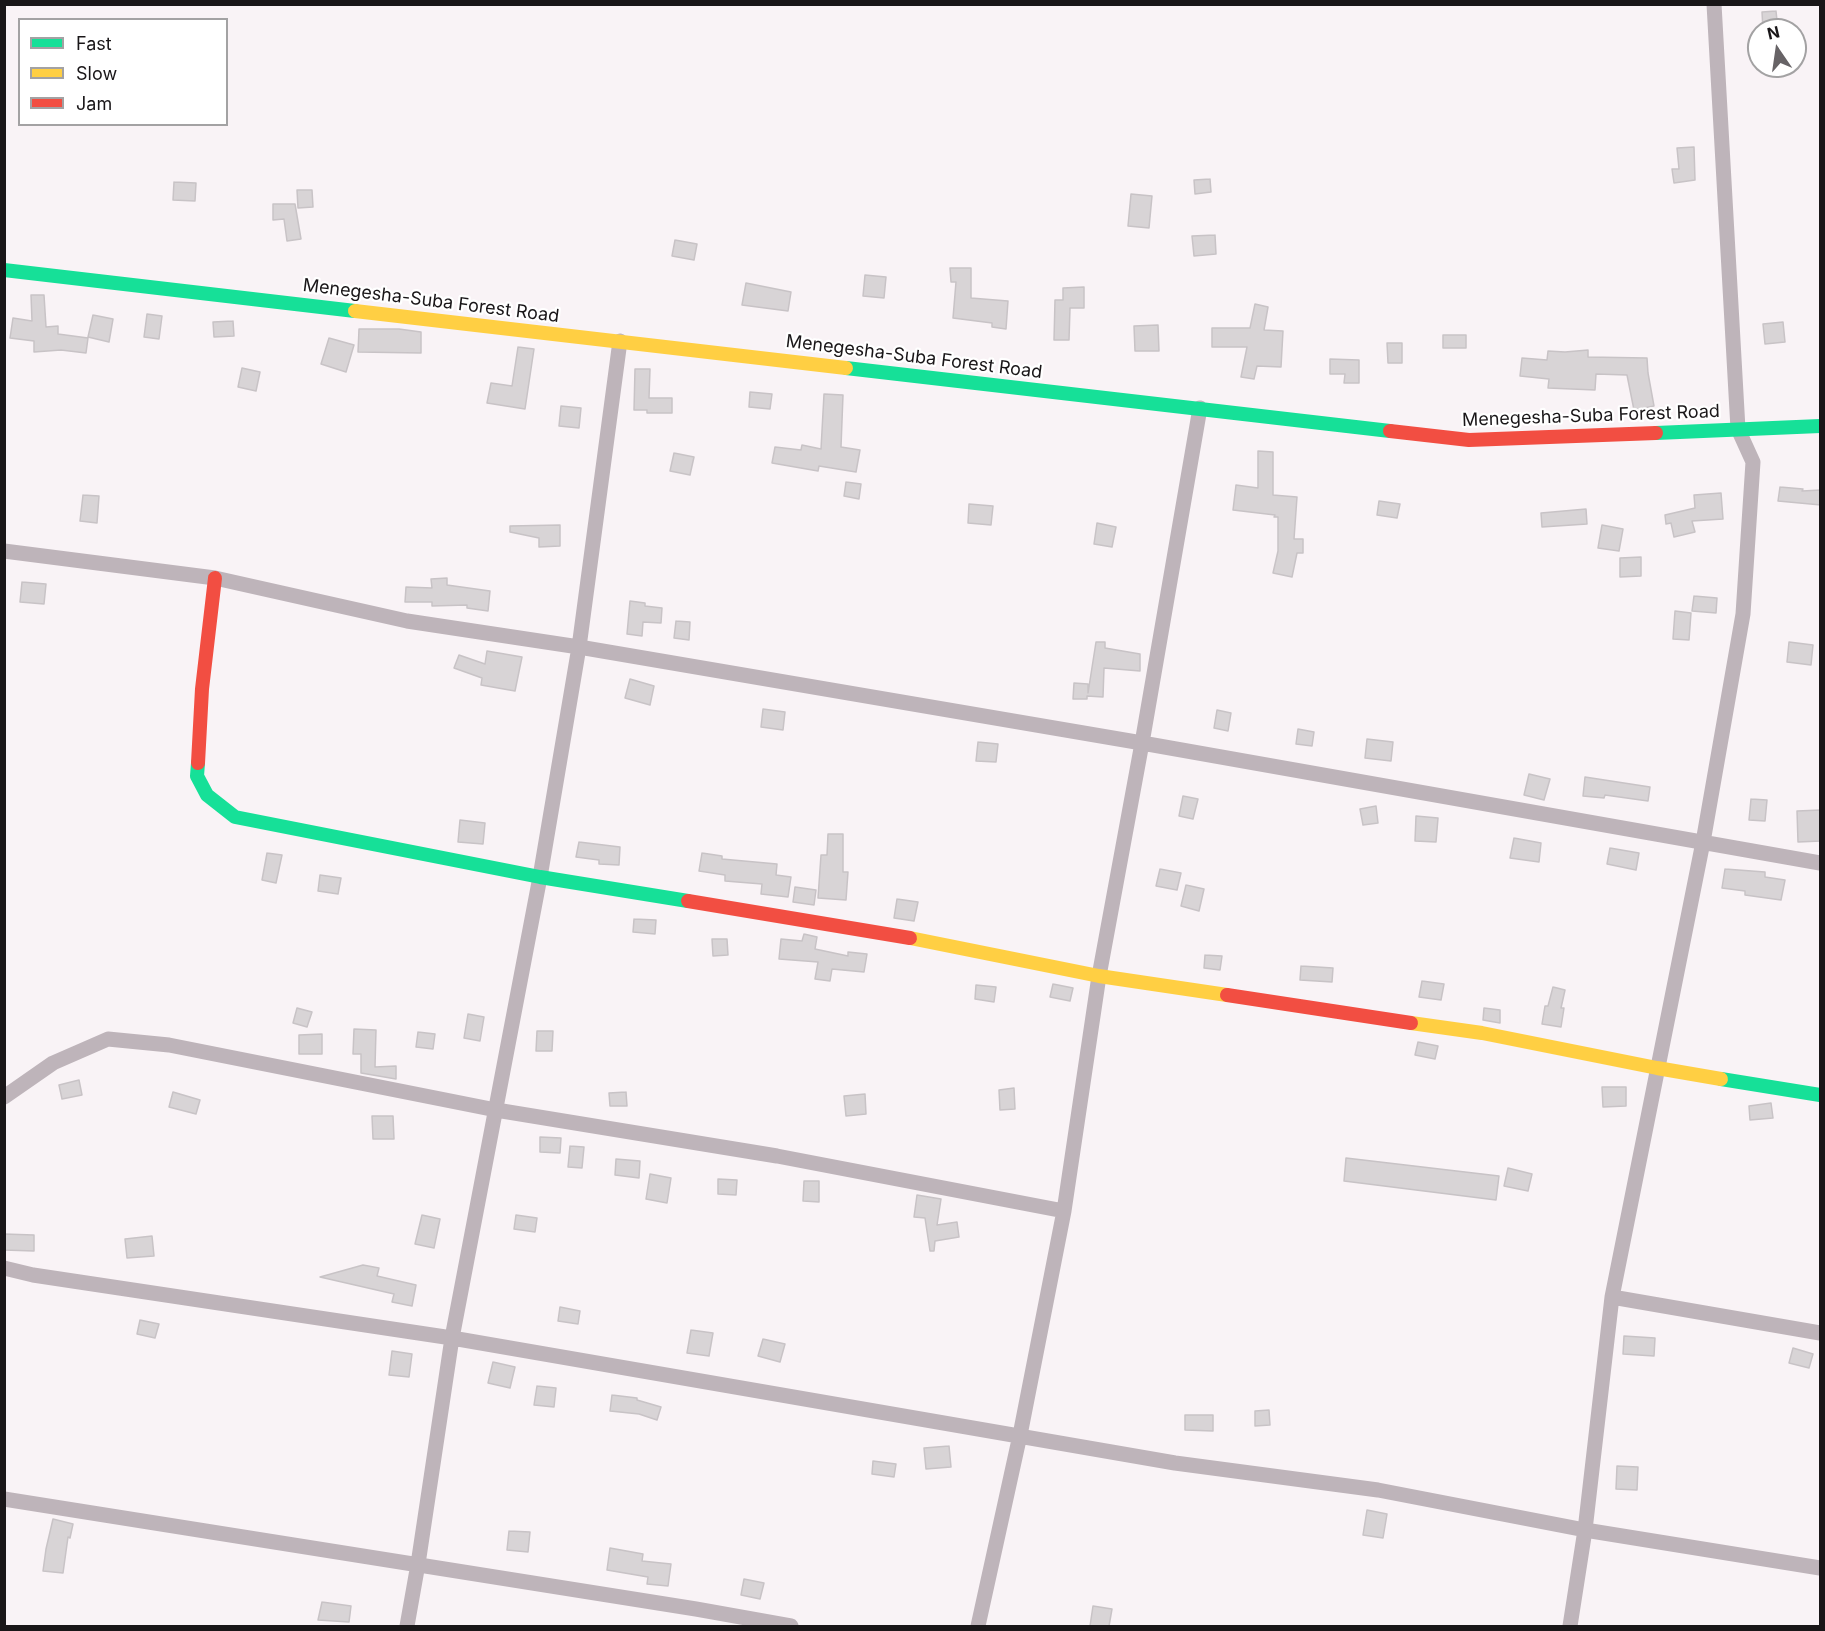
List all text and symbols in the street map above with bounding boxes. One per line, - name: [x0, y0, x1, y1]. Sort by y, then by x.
- legend: [18, 18, 228, 126]
- north arrow: [1747, 18, 1807, 78]
- text: N: [1765, 21, 1782, 44]
- text: Fast: [76, 33, 112, 54]
- text: Slow: [76, 63, 117, 84]
- text: Jam: [76, 93, 112, 114]
- street label: Menegesha-Suba Forest Road: [302, 275, 560, 327]
- street label: Menegesha-Suba Forest Road: [785, 331, 1043, 383]
- street label: Menegesha-Suba Forest Road: [1462, 401, 1720, 431]

